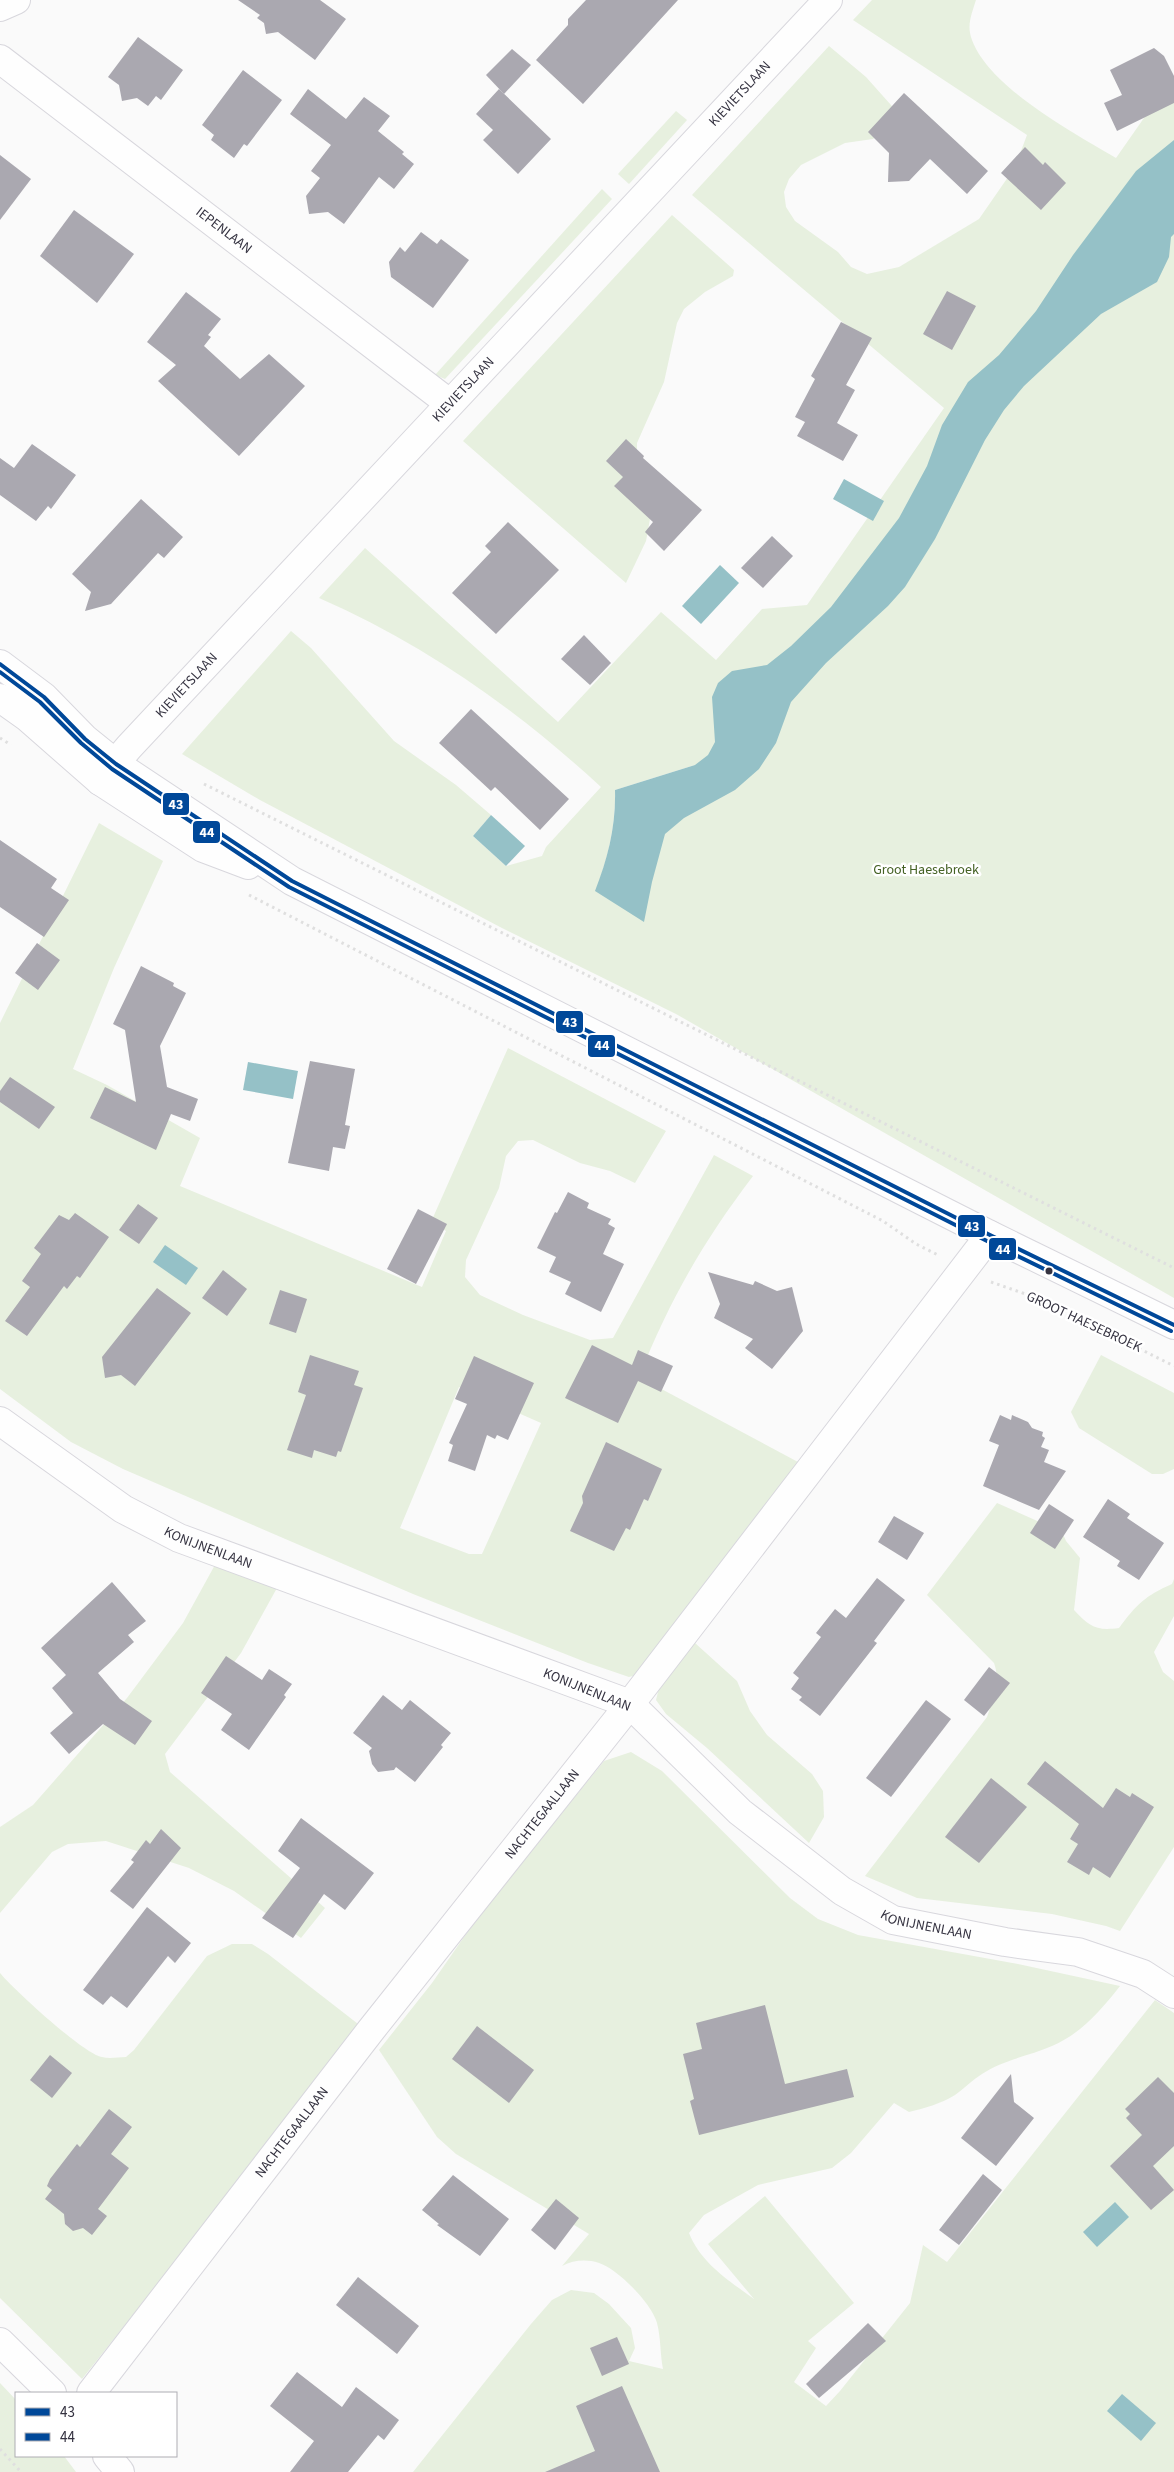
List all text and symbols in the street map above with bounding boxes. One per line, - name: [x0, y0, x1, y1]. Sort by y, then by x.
- street label: KIEVIETSLAAN: [704, 57, 776, 131]
- street label: IEPENLAAN: [191, 202, 256, 259]
- street label: KIEVIETSLAAN: [428, 353, 499, 427]
- street label: KIEVIETSLAAN: [151, 648, 222, 723]
- line badge: 43: [162, 792, 190, 816]
- text: 43: [169, 795, 183, 815]
- line badge: 44: [192, 820, 221, 844]
- text: 44: [200, 823, 215, 843]
- park label: Groot Haesebroek: [873, 860, 979, 880]
- line badge: 43: [555, 1010, 584, 1034]
- text: 43: [563, 1013, 577, 1033]
- line badge: 44: [587, 1034, 616, 1058]
- text: 44: [595, 1036, 610, 1056]
- line badge: 43: [957, 1214, 986, 1238]
- text: 43: [965, 1217, 979, 1237]
- line badge: 44: [988, 1237, 1017, 1261]
- text: 44: [996, 1240, 1011, 1260]
- unlabelled marker: [1044, 1266, 1054, 1276]
- street label: GROOT HAESEBROEK: [1023, 1287, 1146, 1358]
- street label: KONIJNENLAAN: [160, 1522, 255, 1574]
- street label: KONIJNENLAAN: [540, 1663, 634, 1717]
- street label: NACHTEGAALLAAN: [500, 1765, 584, 1864]
- street label: KONIJNENLAAN: [877, 1905, 973, 1945]
- street label: NACHTEGAALLAAN: [250, 2083, 333, 2182]
- legend: [15, 2392, 178, 2457]
- text: 43: [60, 2402, 75, 2423]
- text: 44: [60, 2427, 75, 2448]

